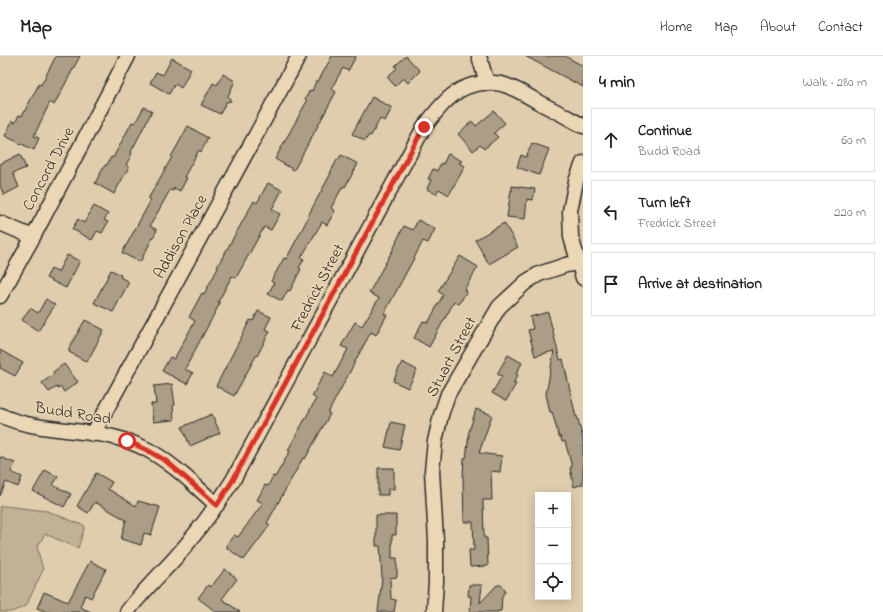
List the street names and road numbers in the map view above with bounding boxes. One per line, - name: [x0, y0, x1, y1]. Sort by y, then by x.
- street label: Concord Drive: [17, 122, 82, 215]
- street label: Addison Place: [148, 190, 214, 283]
- street label: Fredrick Street: [284, 239, 352, 337]
- street label: Stuart Street: [421, 312, 484, 402]
- street label: Budd Road: [32, 396, 113, 432]

